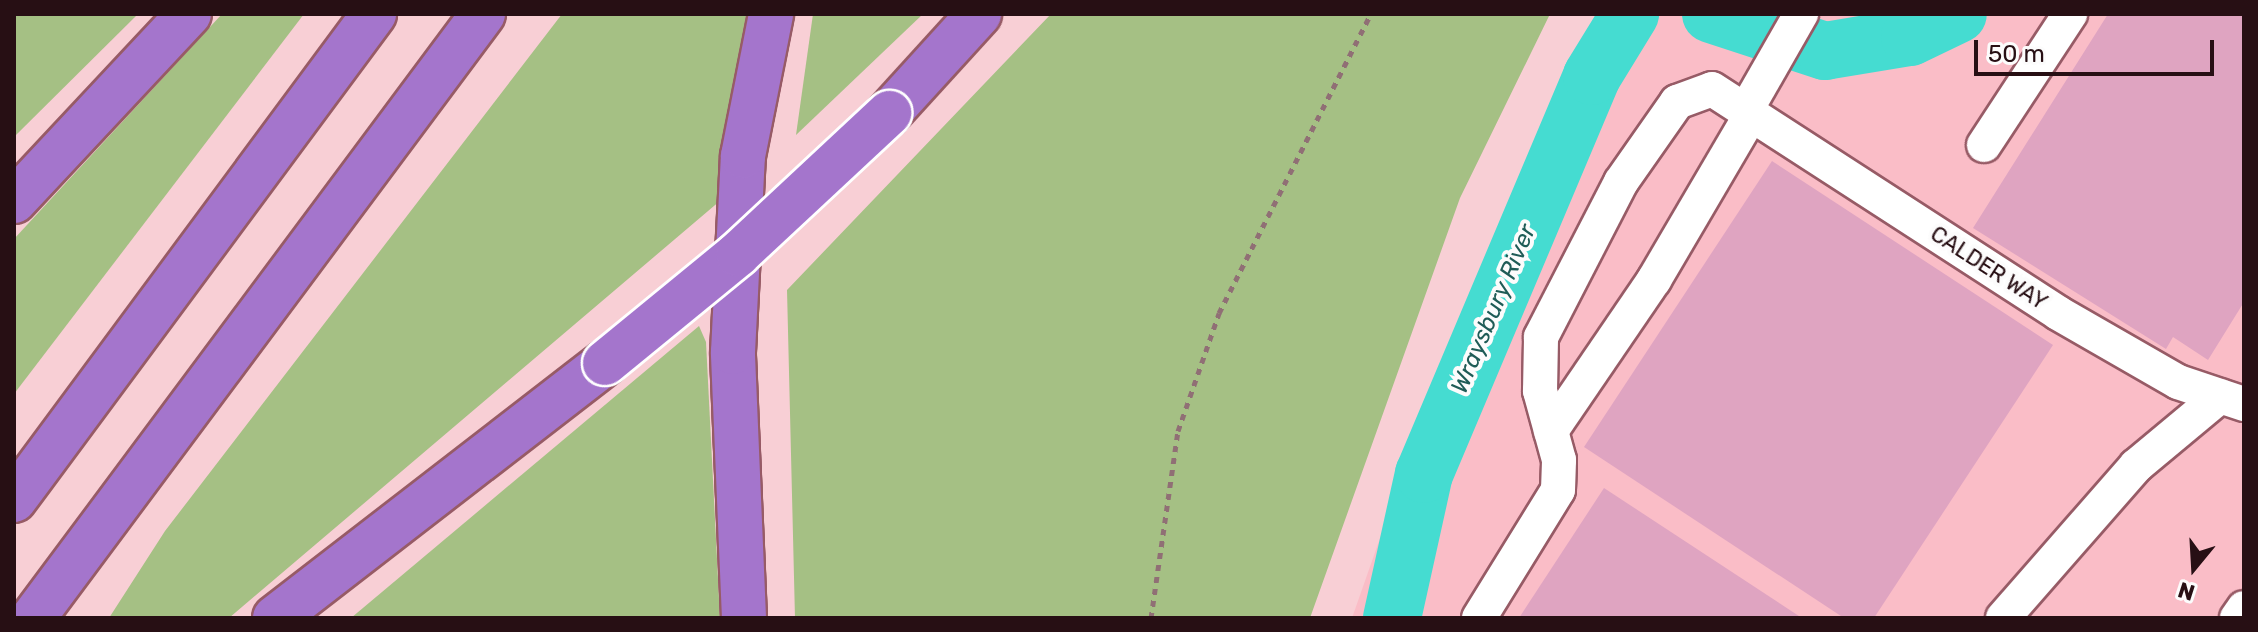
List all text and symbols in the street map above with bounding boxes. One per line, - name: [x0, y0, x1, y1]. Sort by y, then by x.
- scale bar: [1978, 24, 2218, 74]
- text: 50 m: [1988, 40, 2045, 68]
- water label: Wraysbury River: [1445, 220, 1543, 398]
- street label: CALDER WAY: [1925, 220, 2053, 316]
- north arrow: [2154, 528, 2234, 608]
- text: N: [2175, 576, 2198, 607]

